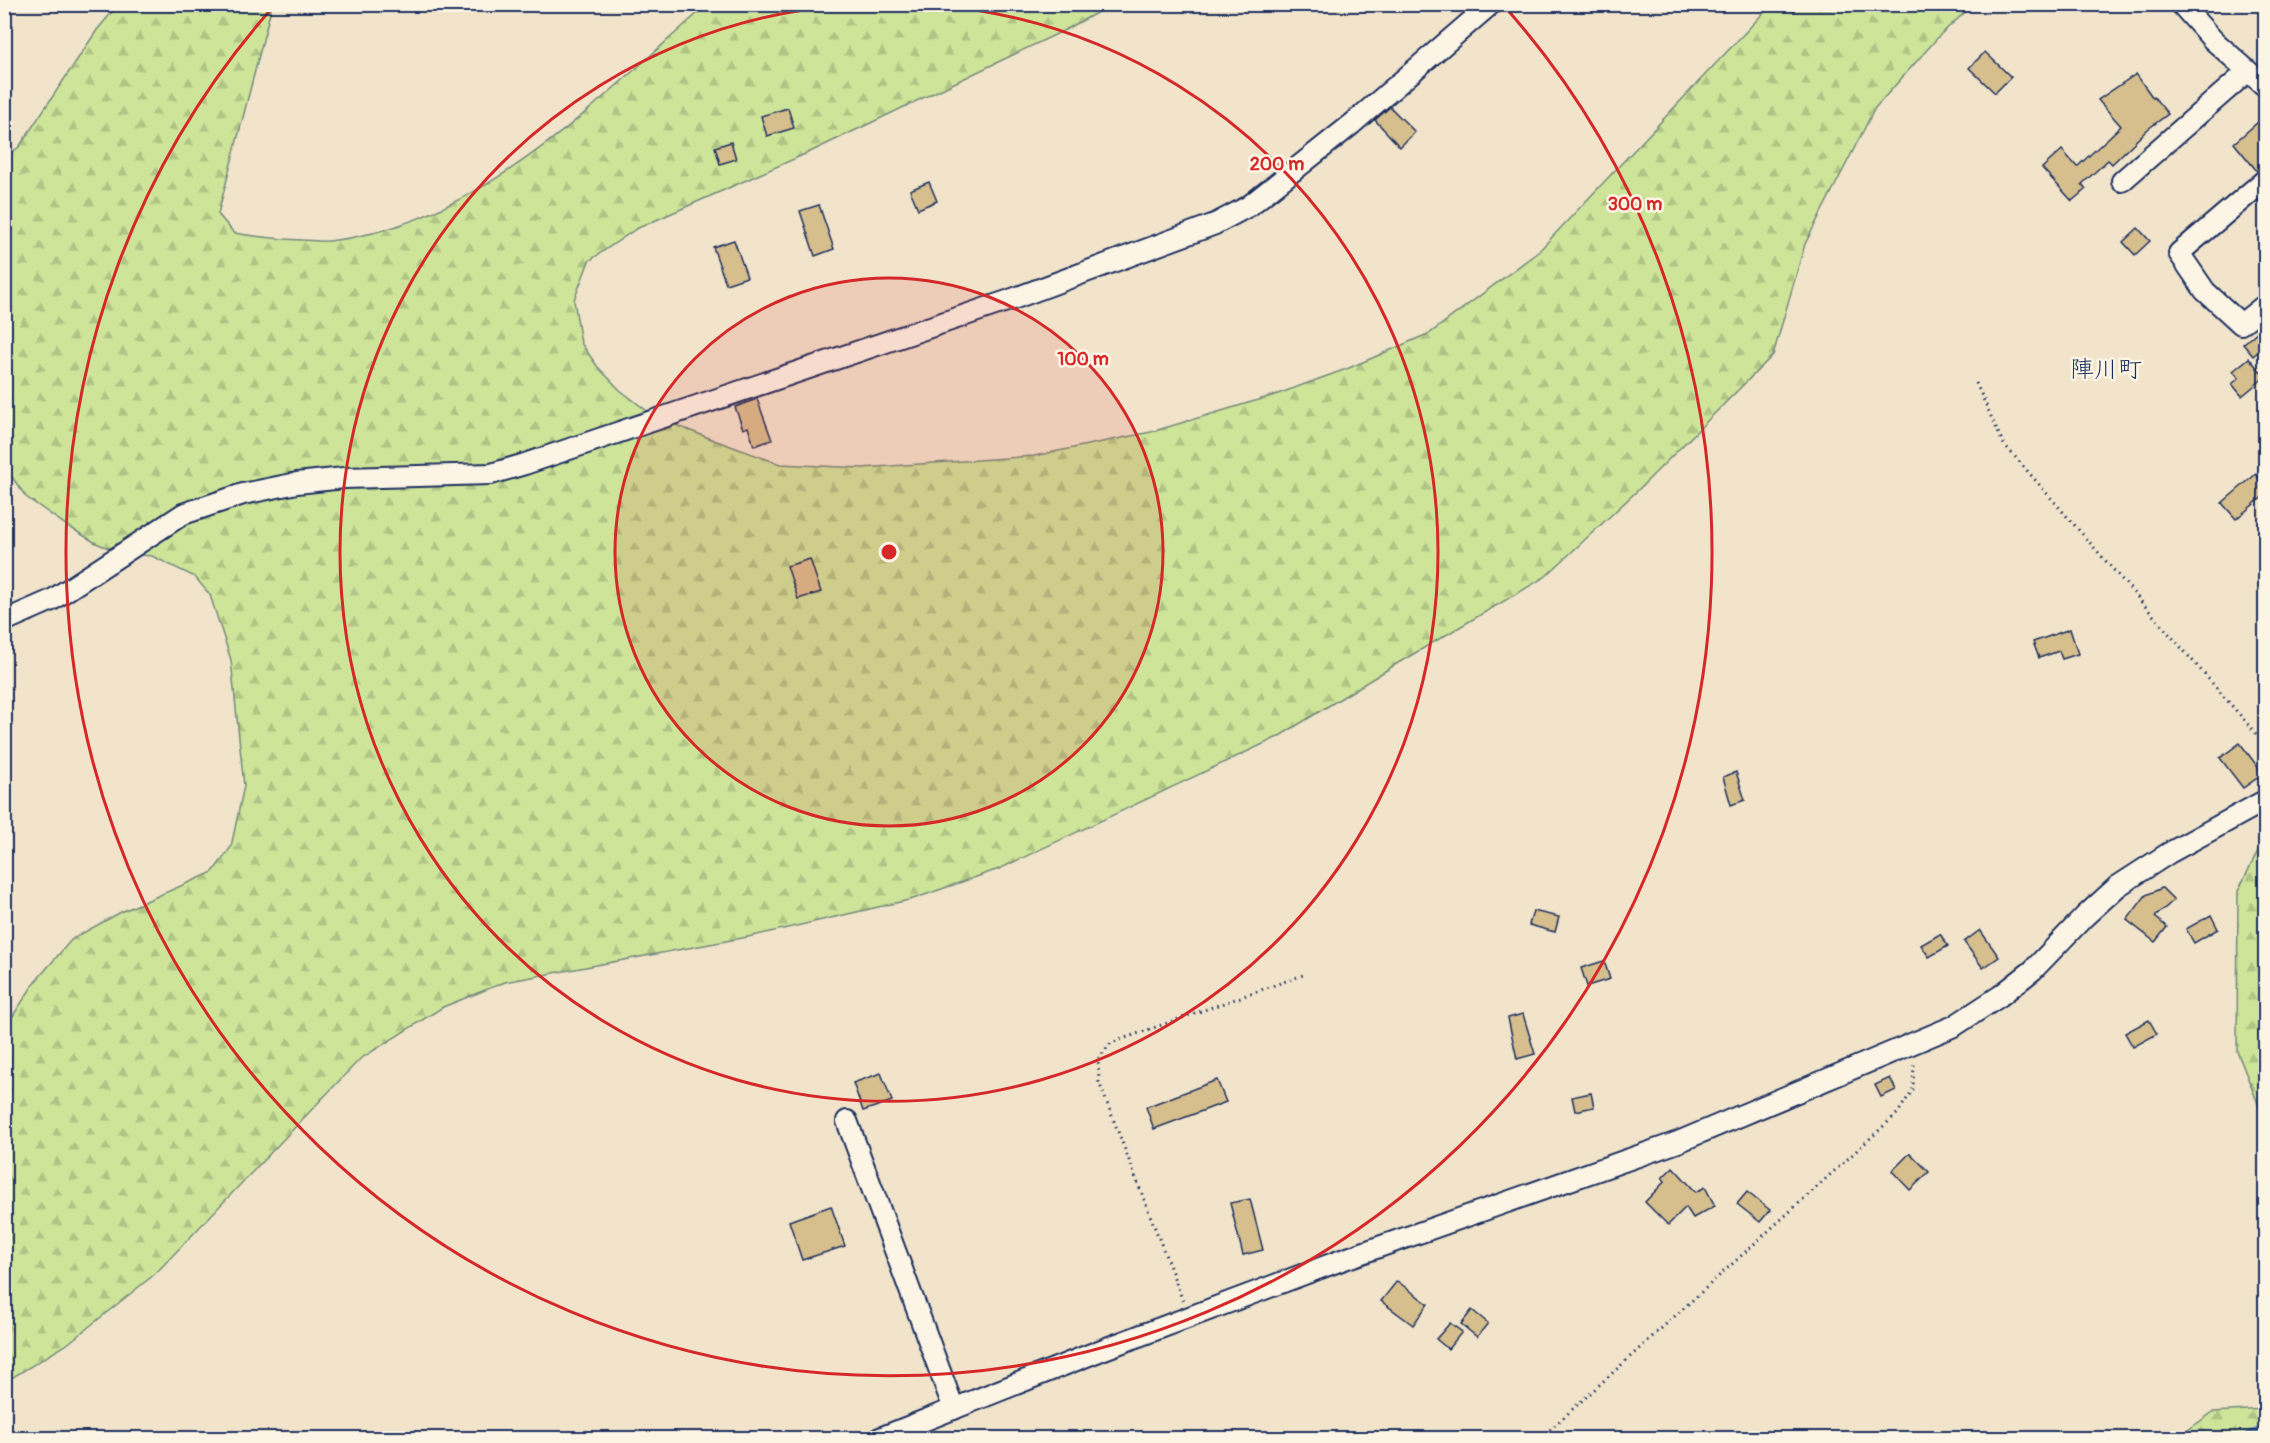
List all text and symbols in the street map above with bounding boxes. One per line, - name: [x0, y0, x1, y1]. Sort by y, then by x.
- text: 200 m: [1250, 153, 1304, 176]
- text: 300 m: [1608, 193, 1662, 216]
- text: 100 m: [1057, 348, 1109, 371]
- district label: 陣川町: [2070, 355, 2142, 384]
- centre of rings: [879, 542, 899, 562]

